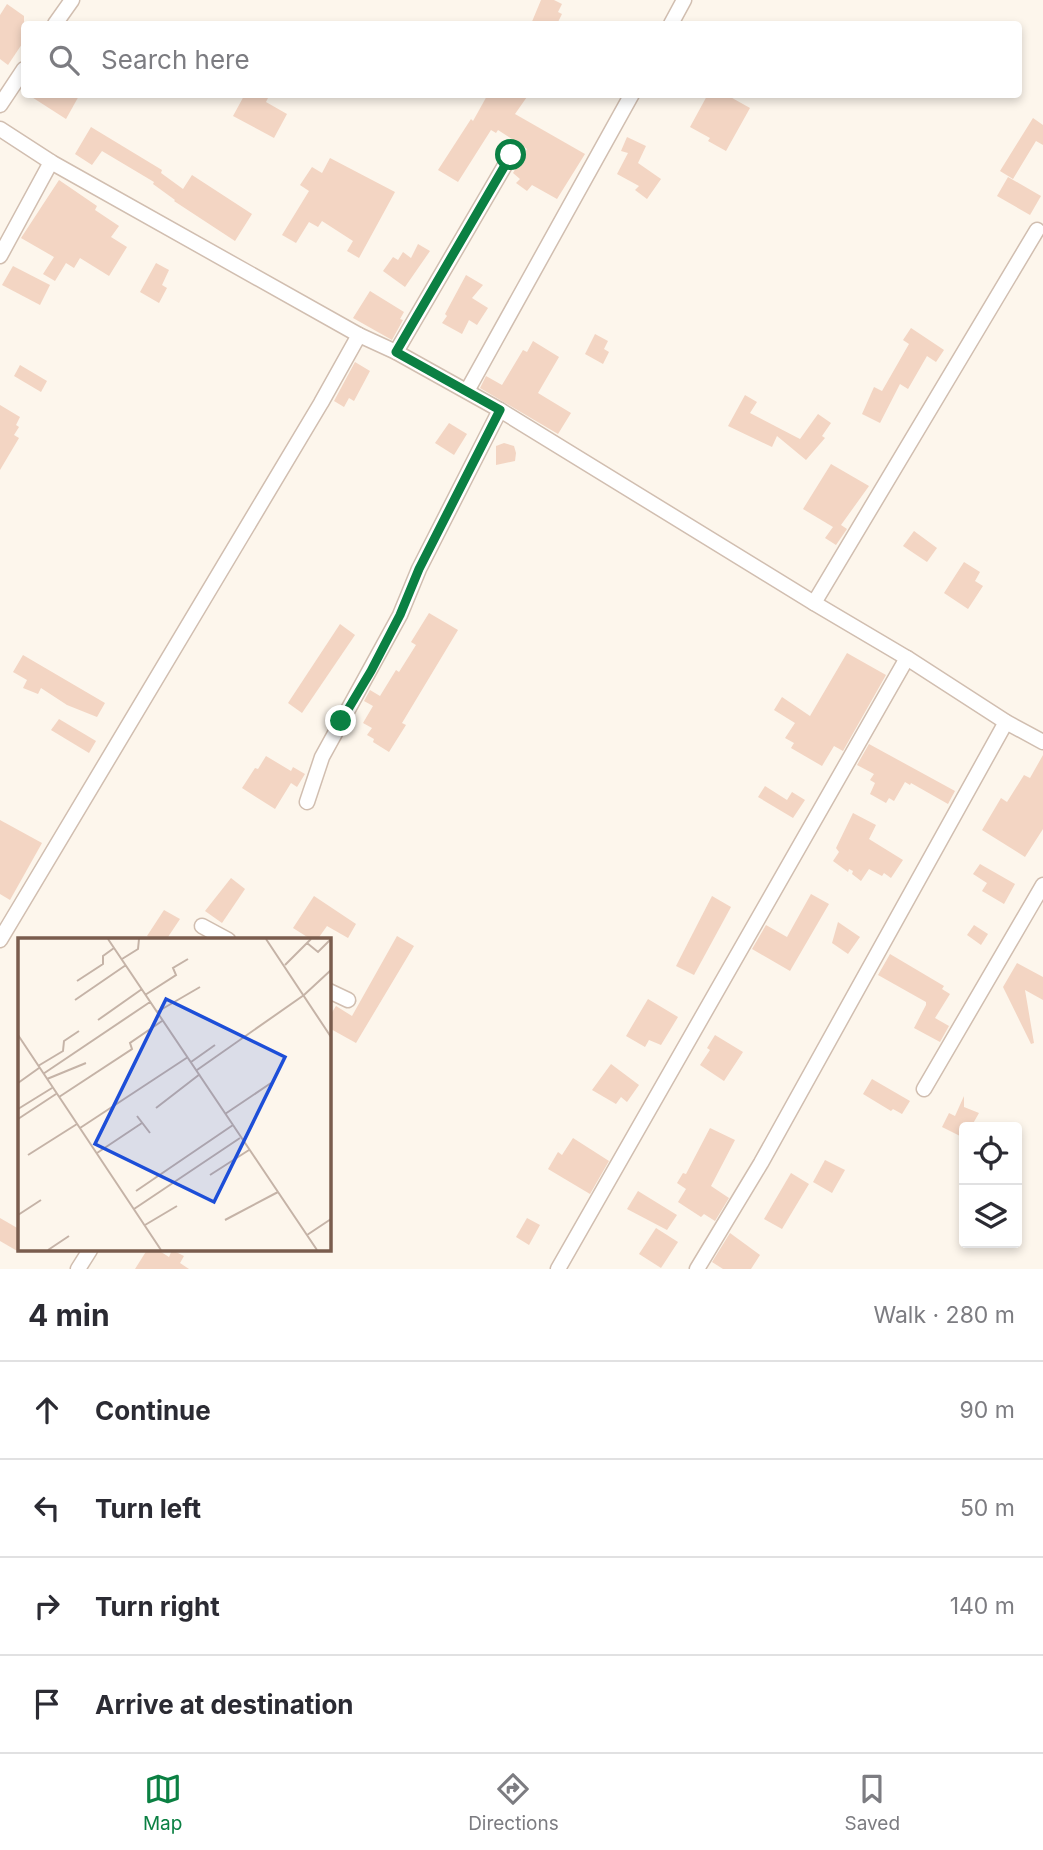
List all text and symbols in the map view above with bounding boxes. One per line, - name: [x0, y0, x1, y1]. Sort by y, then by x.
- search box: [21, 21, 1022, 98]
- icon: search: [45, 41, 83, 79]
- text: Search here: [101, 44, 250, 75]
- route start: [495, 139, 526, 170]
- route end: [325, 705, 356, 736]
- inset map: [18, 938, 331, 1252]
- map controls: [959, 1122, 1022, 1248]
- button: locate: [959, 1122, 1022, 1185]
- button: layers: [959, 1185, 1022, 1248]
- text: 4 min: [28, 1297, 110, 1333]
- text: Walk · 280 m: [873, 1301, 1015, 1329]
- icon: ahead: [28, 1391, 66, 1429]
- text: Continue: [95, 1395, 211, 1426]
- text: 90 m: [960, 1396, 1015, 1424]
- icon: left: [28, 1489, 66, 1527]
- text: Turn left: [95, 1493, 201, 1524]
- text: 50 m: [960, 1494, 1015, 1522]
- icon: right: [28, 1587, 66, 1625]
- text: Turn right: [95, 1591, 220, 1622]
- text: 140 m: [950, 1592, 1015, 1620]
- icon: arrive: [28, 1685, 66, 1723]
- text: Arrive at destination: [95, 1689, 354, 1720]
- tab: Map: [143, 1770, 182, 1835]
- tab: Directions: [468, 1770, 559, 1835]
- tab: Saved: [844, 1770, 900, 1835]

